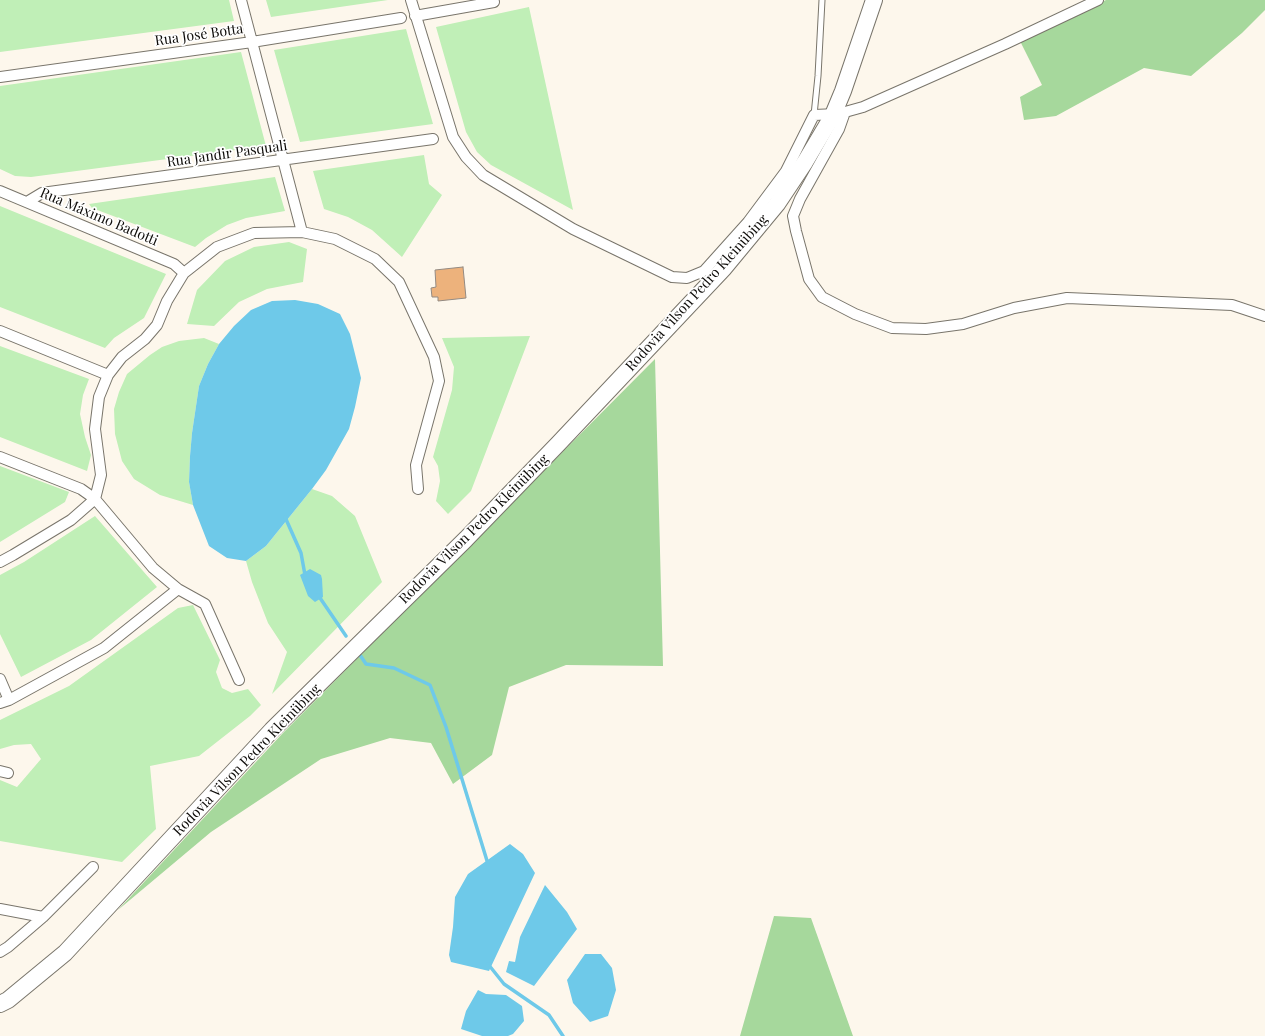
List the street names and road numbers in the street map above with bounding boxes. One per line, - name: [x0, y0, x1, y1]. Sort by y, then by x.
- street label: Rua José Botta: [154, 20, 244, 50]
- street label: Rua Jandir Pasquali: [166, 137, 288, 171]
- street label: Rua Máximo Badotti: [37, 185, 161, 249]
- street label: Rodovia Vilson Pedro Kleinübing: [622, 211, 772, 375]
- street label: Rodovia Vilson Pedro Kleinübing: [396, 451, 552, 607]
- street label: Rodovia Vilson Pedro Kleinübing: [170, 680, 324, 840]

